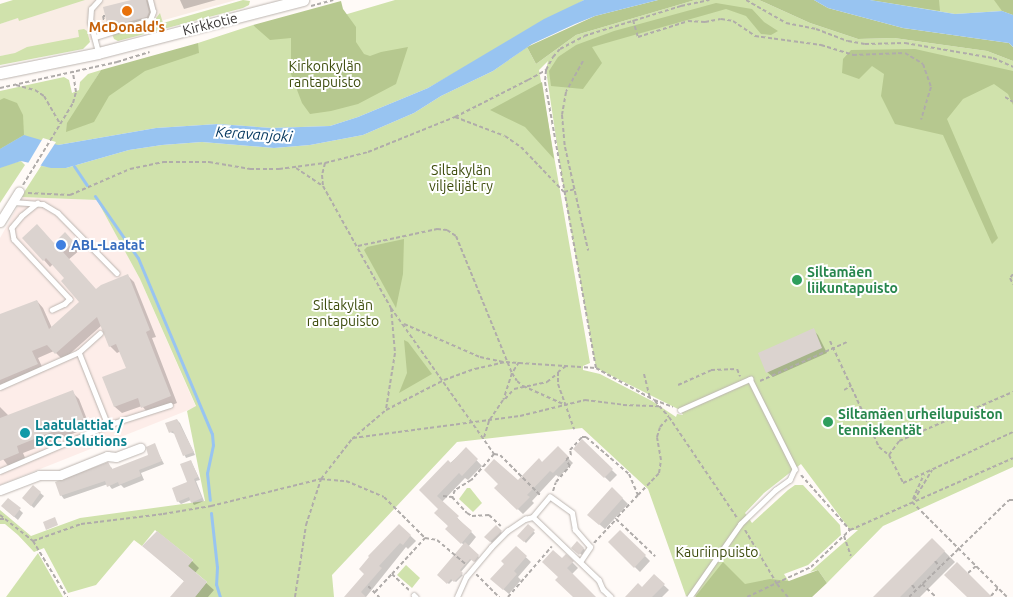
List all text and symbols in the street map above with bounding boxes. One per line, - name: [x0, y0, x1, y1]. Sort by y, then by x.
- marker: McDonald's: [121, 5, 133, 17]
- street label: Kirkkotie: [181, 9, 239, 39]
- place label: McDonald's: [89, 19, 165, 35]
- park label: Kirkonkylän rantapuisto: [288, 58, 362, 90]
- water label: Keravanjoki: [215, 122, 293, 146]
- park label: Siltakylän viljelijät ry: [429, 162, 493, 194]
- place label: ABL-Laatat: [71, 237, 144, 253]
- marker: ABL-Laatat: [55, 239, 67, 251]
- place label: Siltamäen liikuntapuisto: [807, 264, 898, 296]
- marker: Siltamäen liikuntapuisto: [791, 274, 803, 286]
- park label: Siltakylän rantapuisto: [307, 297, 379, 330]
- place label: Siltamäen urheilupuiston tenniskentät: [838, 406, 1003, 438]
- marker: Siltamäen urheilupuiston tenniskentät: [822, 416, 834, 428]
- place label: Laatulattiat / BCC Solutions: [35, 417, 127, 450]
- marker: Laatulattiat / BCC Solutions: [19, 427, 31, 439]
- park label: Kauriinpuisto: [675, 544, 759, 560]

